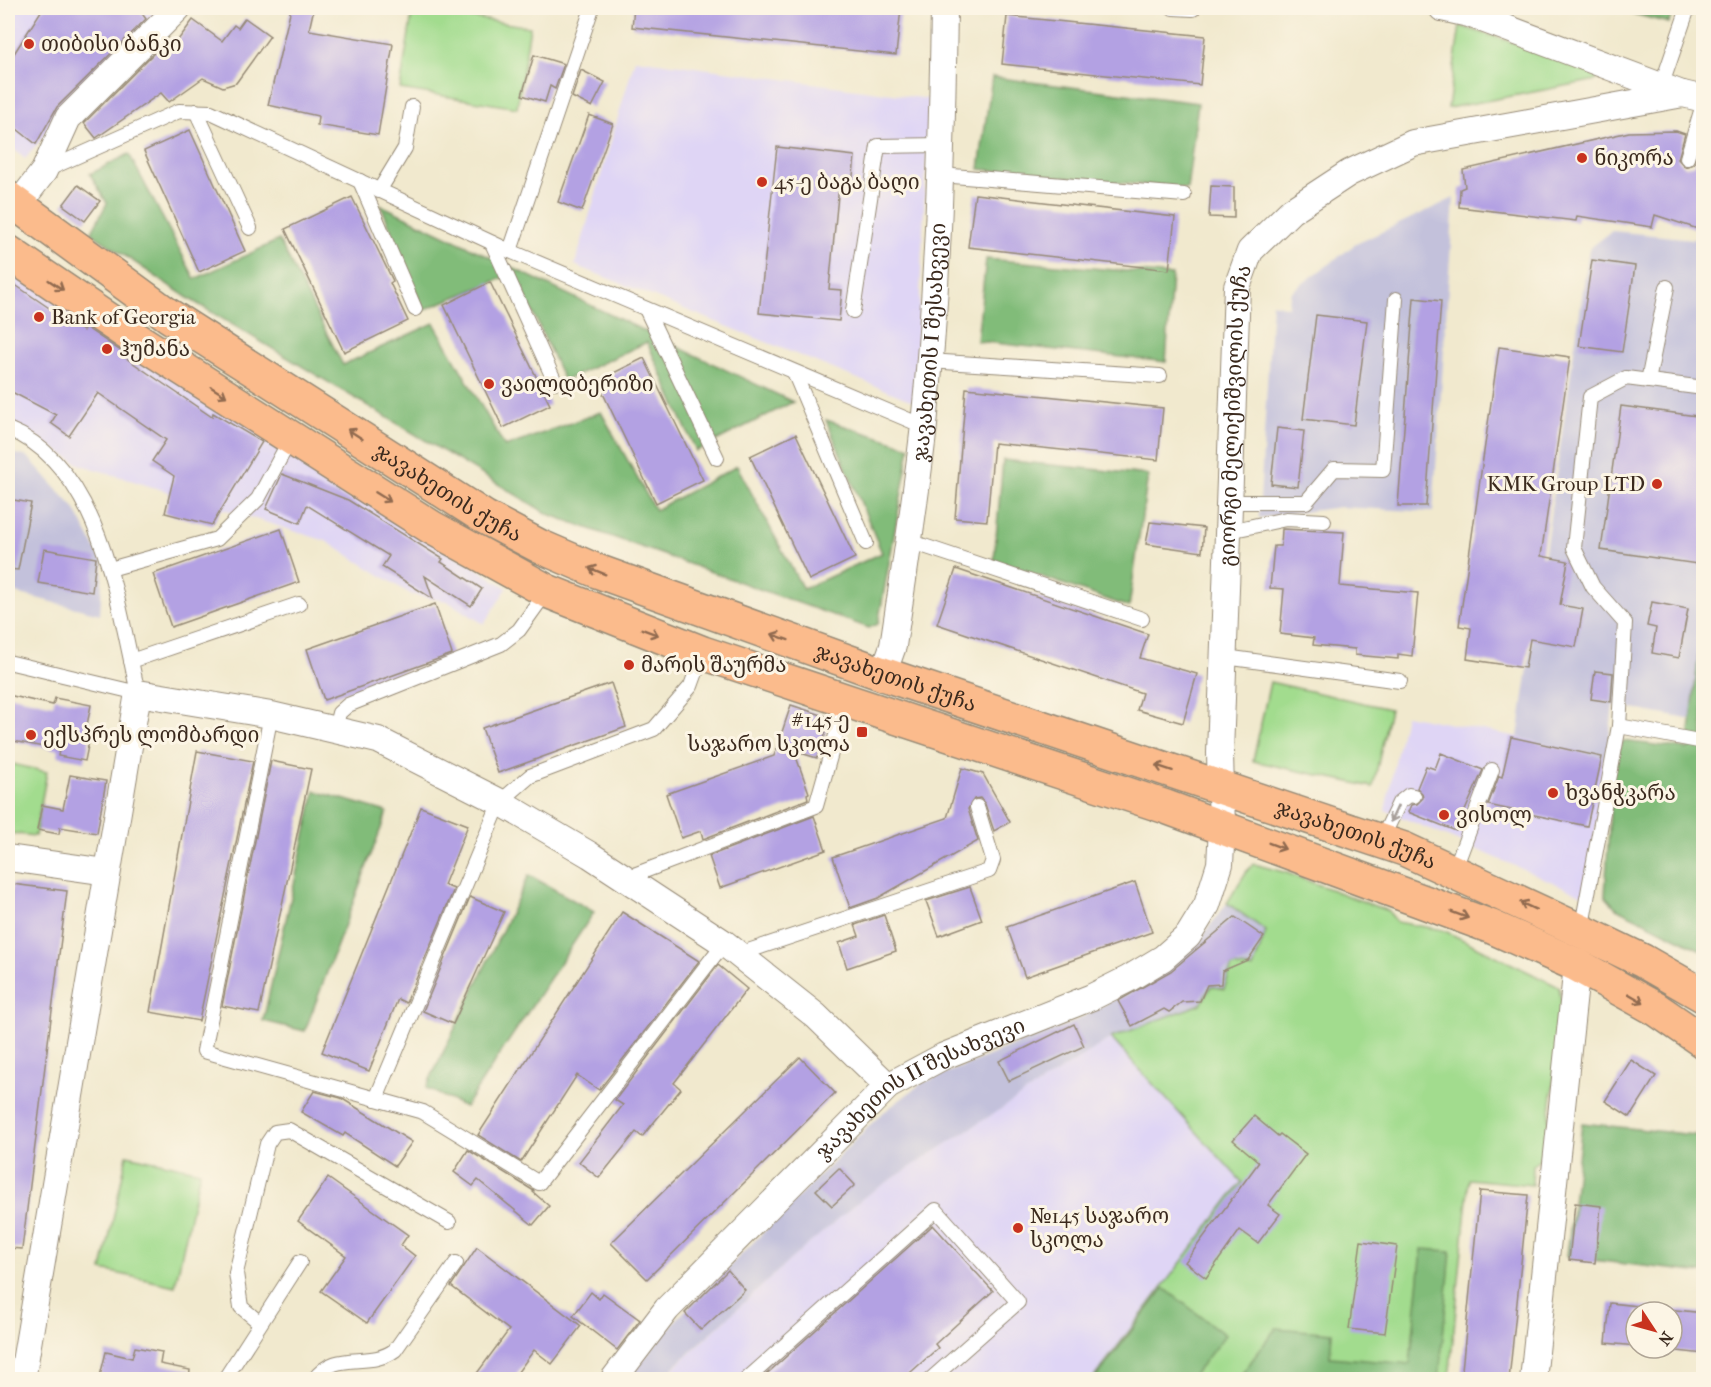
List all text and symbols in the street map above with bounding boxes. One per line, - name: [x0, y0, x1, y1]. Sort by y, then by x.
- place label: თიბისი ბანკი: [41, 32, 182, 57]
- marker: თიბისი ბანკი: [22, 37, 36, 51]
- place label: ნიკორა: [1594, 146, 1674, 171]
- marker: ნიკორა: [1575, 151, 1589, 165]
- place label: 45-ე ბაგა ბაღი: [774, 170, 920, 195]
- marker: 45-ე ბაგა ბაღი: [755, 175, 769, 189]
- street label: ჯავახეთის I შესახვევი: [908, 222, 951, 463]
- street label: გიორგი მელიქიშვილის ქუჩა: [1215, 261, 1256, 567]
- one-way arrow: [47, 279, 63, 291]
- place label: Bank of Georgia: [51, 305, 196, 329]
- marker: Bank of Georgia: [32, 310, 46, 324]
- place label: ჰუმანა: [119, 337, 190, 362]
- marker: ჰუმანა: [100, 342, 114, 356]
- place label: ვაილდბერიზი: [501, 372, 654, 397]
- marker: ვაილდბერიზი: [482, 377, 496, 391]
- one-way arrow: [210, 386, 227, 398]
- one-way arrow: [347, 428, 363, 440]
- street label: ჯავახეთის ქუჩა: [369, 438, 526, 547]
- place label: KMK Group LTD: [1487, 472, 1645, 496]
- marker: KMK Group LTD: [1650, 477, 1664, 491]
- one-way arrow: [374, 491, 391, 503]
- one-way arrow: [588, 565, 607, 576]
- one-way arrow: [640, 627, 659, 638]
- one-way arrow: [771, 631, 790, 642]
- street label: ჯავახეთის ქუჩა: [812, 639, 980, 717]
- place label: მარის შაურმა: [641, 653, 787, 678]
- marker: მარის შაურმა: [622, 658, 636, 672]
- place label: #145-ე საჯარო სკოლა: [687, 708, 850, 757]
- place label: ექსპრეს ლომბარდი: [43, 723, 259, 748]
- marker: #145-ე საჯარო სკოლა: [855, 725, 869, 739]
- marker: ექსპრეს ლომბარდი: [24, 728, 38, 742]
- one-way arrow: [1155, 761, 1174, 772]
- place label: ხვანჭკარა: [1565, 781, 1676, 806]
- marker: ხვანჭკარა: [1546, 786, 1560, 800]
- street label: ჯავახეთის ქუჩა: [1272, 795, 1440, 874]
- place label: ვისოლ: [1456, 803, 1532, 828]
- one-way arrow: [1388, 804, 1400, 822]
- marker: ვისოლ: [1437, 808, 1451, 822]
- one-way arrow: [1268, 842, 1286, 853]
- one-way arrow: [1520, 899, 1538, 911]
- one-way arrow: [1450, 910, 1469, 921]
- one-way arrow: [1627, 992, 1644, 1004]
- street label: ჯავახეთის II შესახვევი: [811, 1013, 1028, 1165]
- place label: №145 საჯარო სკოლა: [1030, 1204, 1169, 1253]
- marker: №145 საჯარო სკოლა: [1011, 1221, 1025, 1235]
- north arrow: [1624, 1300, 1684, 1360]
- text: N: [1654, 1328, 1677, 1350]

